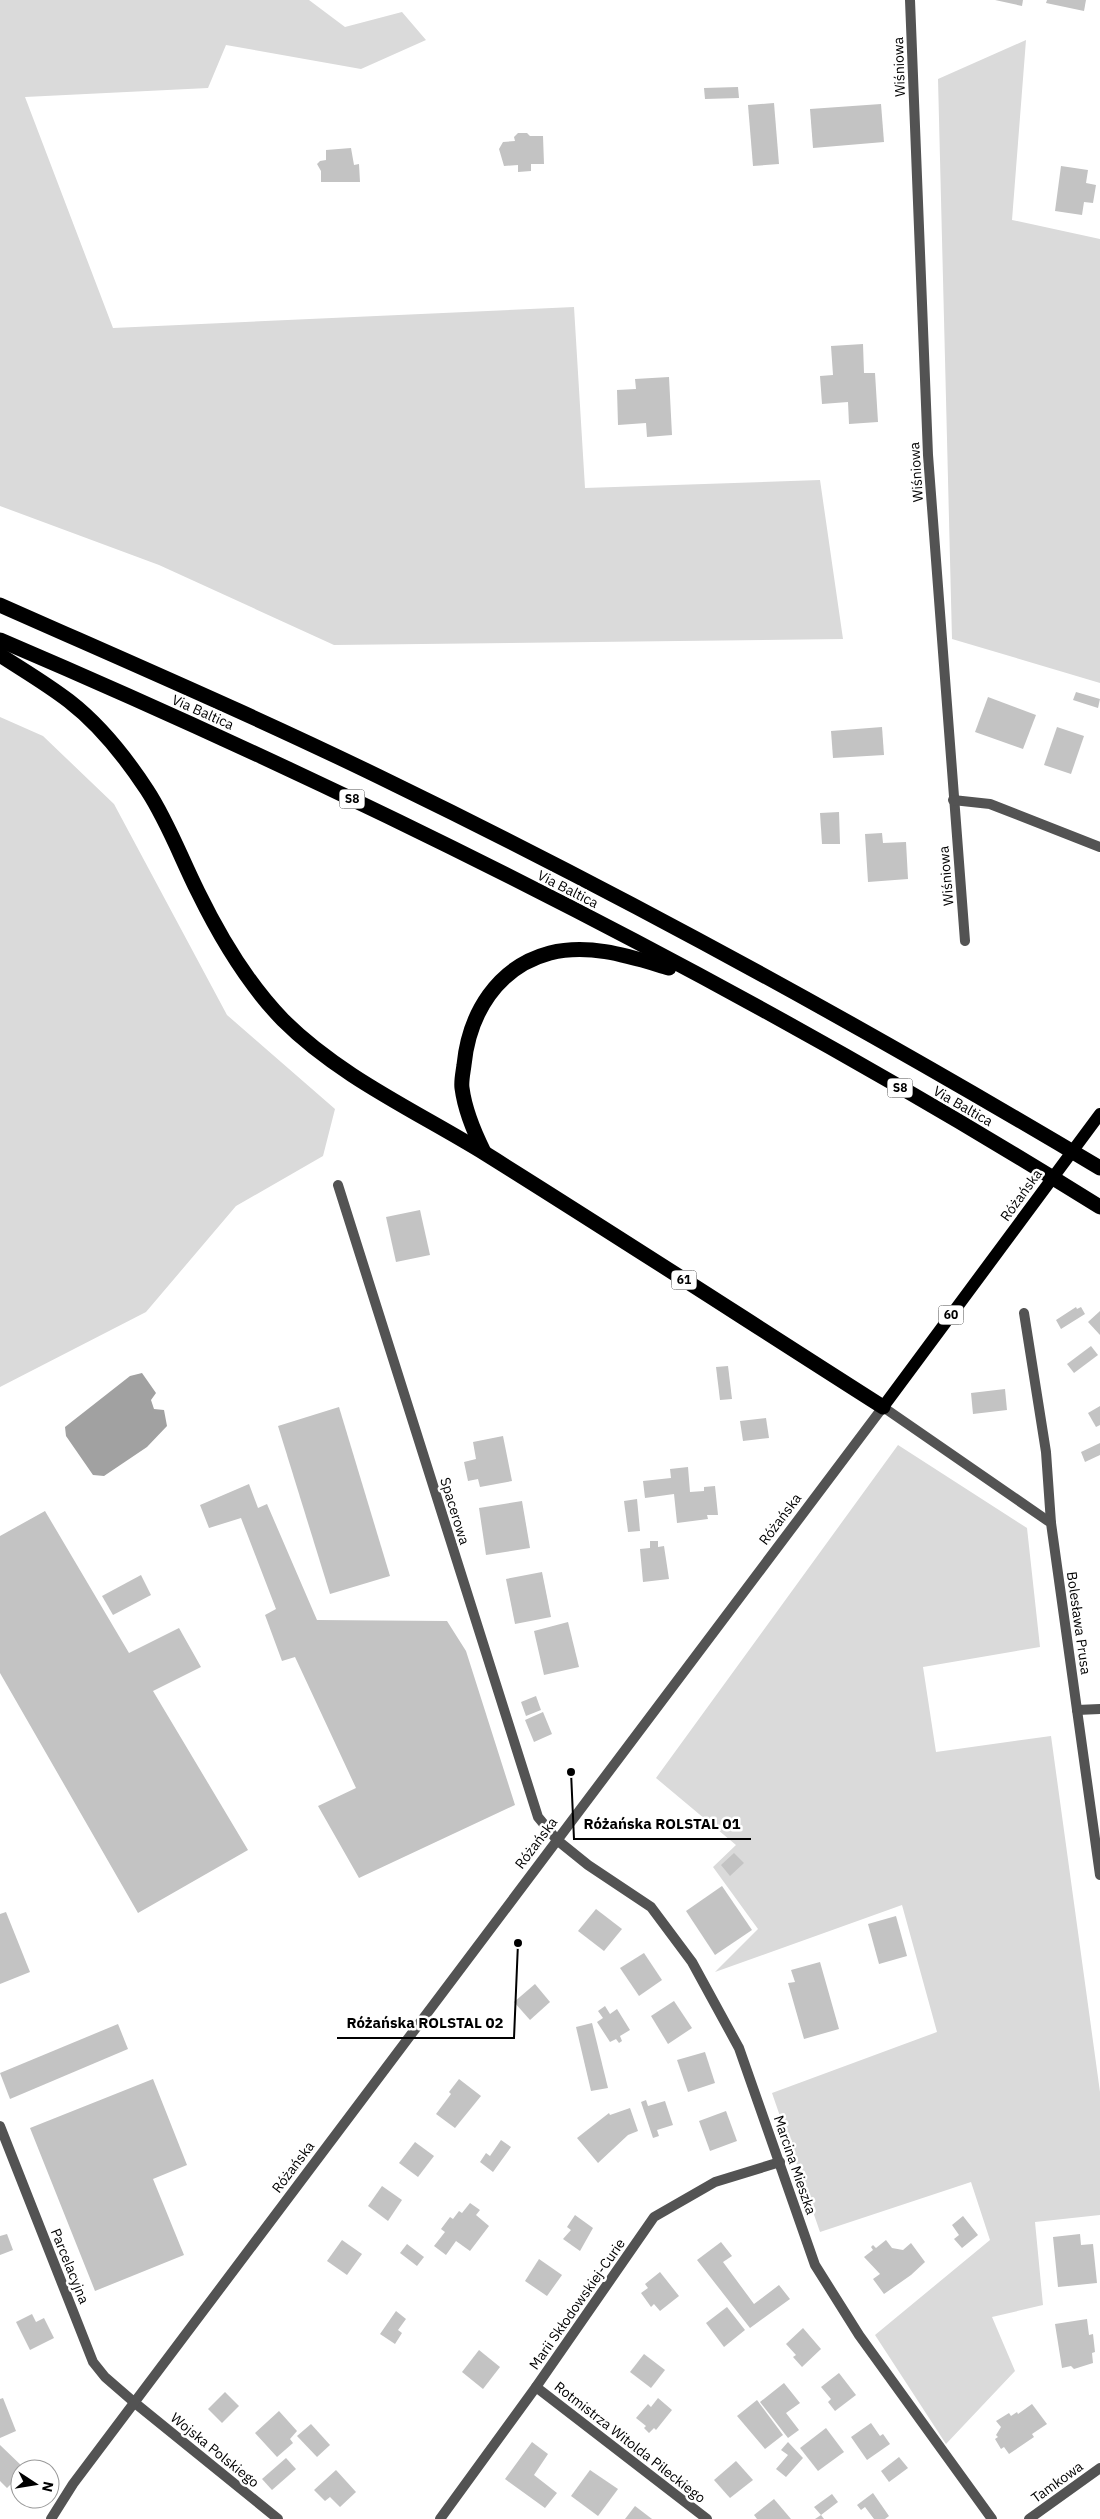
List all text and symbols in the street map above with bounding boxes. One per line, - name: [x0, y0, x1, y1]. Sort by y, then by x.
- street label: Wiśniowa: [889, 36, 909, 97]
- street label: Wiśniowa: [905, 441, 927, 503]
- street label: Via Baltica: [169, 690, 237, 734]
- road number: S8: [340, 790, 364, 809]
- street label: Wiśniowa: [934, 845, 958, 907]
- street label: Via Baltica: [534, 866, 602, 912]
- road number: S8: [888, 1078, 912, 1098]
- street label: Via Baltica: [930, 1082, 997, 1131]
- street label: Różańska: [996, 1165, 1046, 1225]
- road number: 61: [672, 1270, 696, 1290]
- road number: 60: [938, 1306, 964, 1324]
- street label: Spacerowa: [436, 1475, 474, 1547]
- street label: Różańska: [755, 1489, 806, 1548]
- street label: Bolesława Prusa: [1063, 1570, 1095, 1676]
- callout: Różańska ROLSTAL 01: [574, 1809, 751, 1839]
- street label: Różańska: [511, 1813, 562, 1872]
- text: Różańska ROLSTAL 01: [584, 1814, 740, 1833]
- callout: Różańska ROLSTAL 02: [337, 2008, 514, 2038]
- text: Różańska ROLSTAL 02: [347, 2013, 503, 2032]
- street label: Marcina Mieszka: [770, 2113, 821, 2217]
- street label: Różańska: [268, 2137, 319, 2196]
- street label: Parcelacyjna: [47, 2226, 93, 2307]
- street label: Marii Skłodowskiej-Curie: [525, 2235, 629, 2373]
- street label: Rotmistrza Witolda Pileckiego: [551, 2377, 709, 2507]
- street label: Wojska Polskiego: [167, 2409, 263, 2491]
- street label: Tamkowa: [1028, 2457, 1087, 2507]
- north arrow: [10, 2459, 60, 2509]
- text: N: [38, 2480, 58, 2494]

